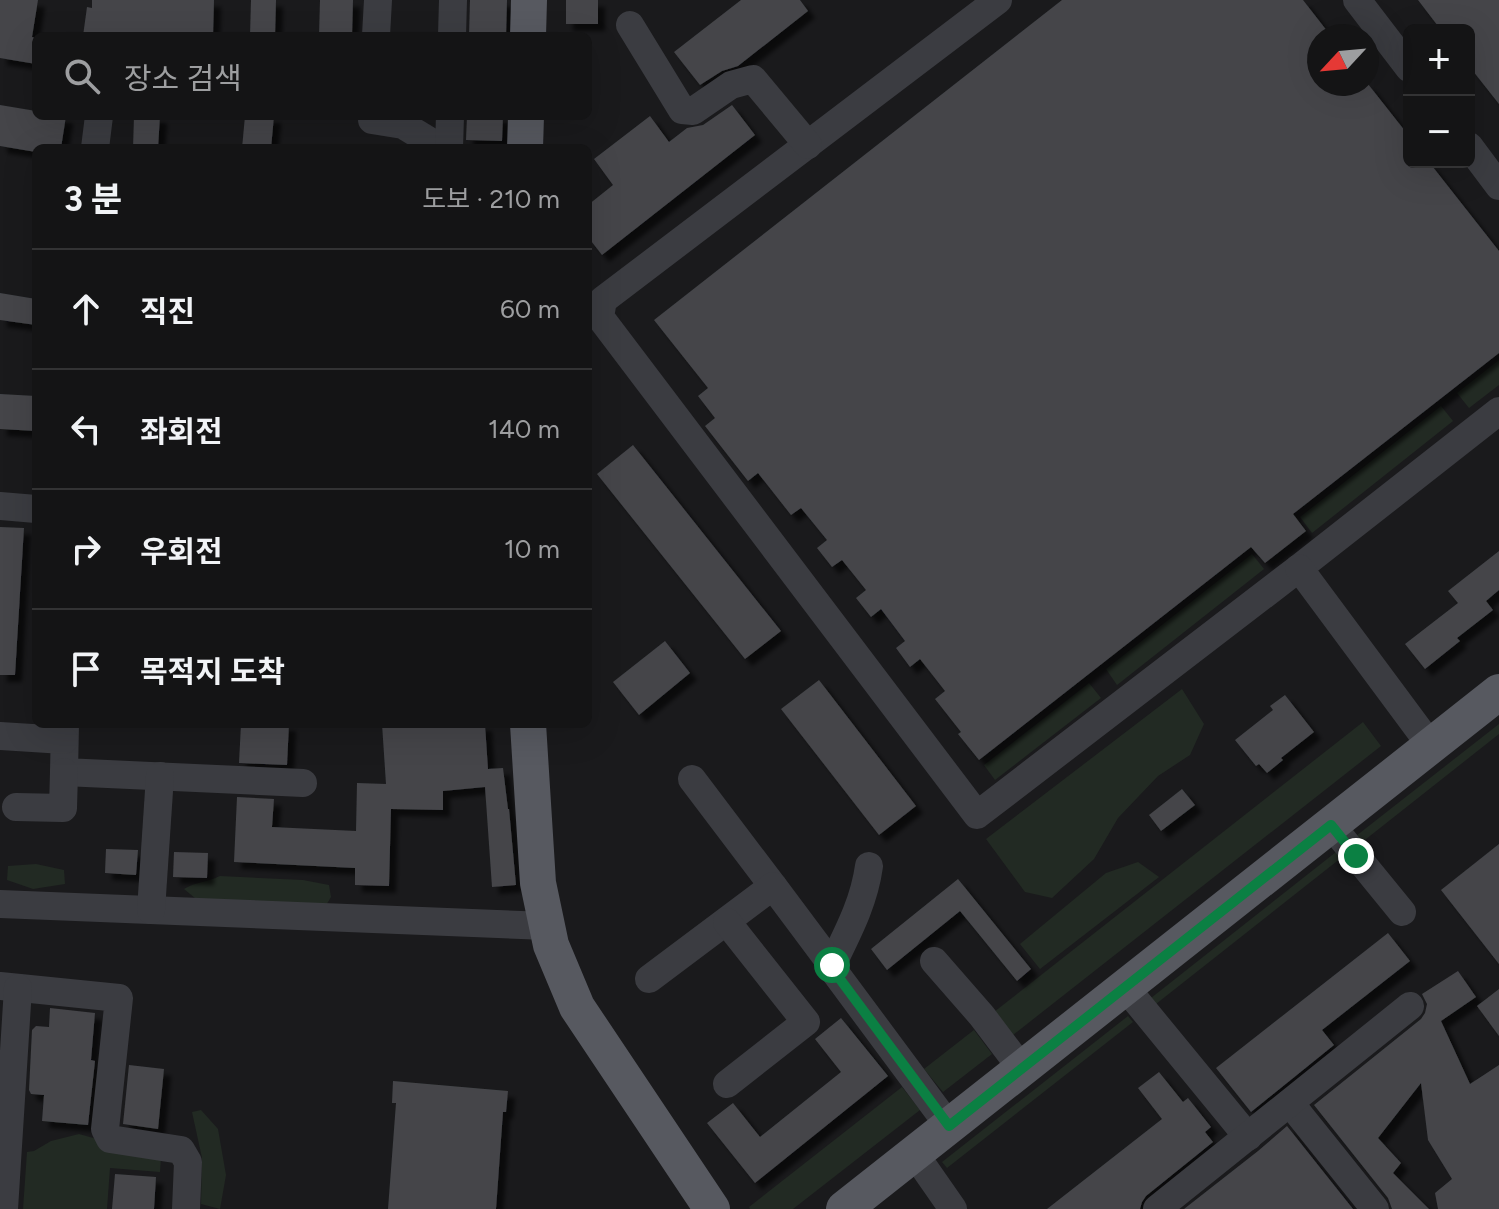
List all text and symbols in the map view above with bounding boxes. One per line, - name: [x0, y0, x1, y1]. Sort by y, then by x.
- north arrow: [1307, 24, 1379, 96]
- map controls: [1403, 24, 1475, 168]
- button: +: [1403, 24, 1475, 96]
- search box: [32, 32, 592, 120]
- icon: search: [60, 54, 104, 98]
- text: 장소 검색: [124, 60, 242, 97]
- button: −: [1403, 96, 1475, 168]
- text: 3 분: [64, 179, 122, 220]
- text: 도보 · 210 m: [422, 183, 560, 215]
- icon: ahead: [64, 287, 108, 331]
- text: 직진: [140, 293, 195, 330]
- text: 60 m: [500, 293, 560, 325]
- icon: left: [64, 407, 108, 451]
- text: 좌회전: [140, 413, 223, 450]
- text: 140 m: [488, 413, 560, 445]
- icon: right: [64, 527, 108, 571]
- text: 우회전: [140, 533, 223, 570]
- text: 10 m: [504, 533, 560, 565]
- icon: arrive: [64, 647, 108, 691]
- text: 목적지 도착: [140, 653, 285, 690]
- route end: [1338, 838, 1374, 874]
- route start: [814, 947, 850, 983]

